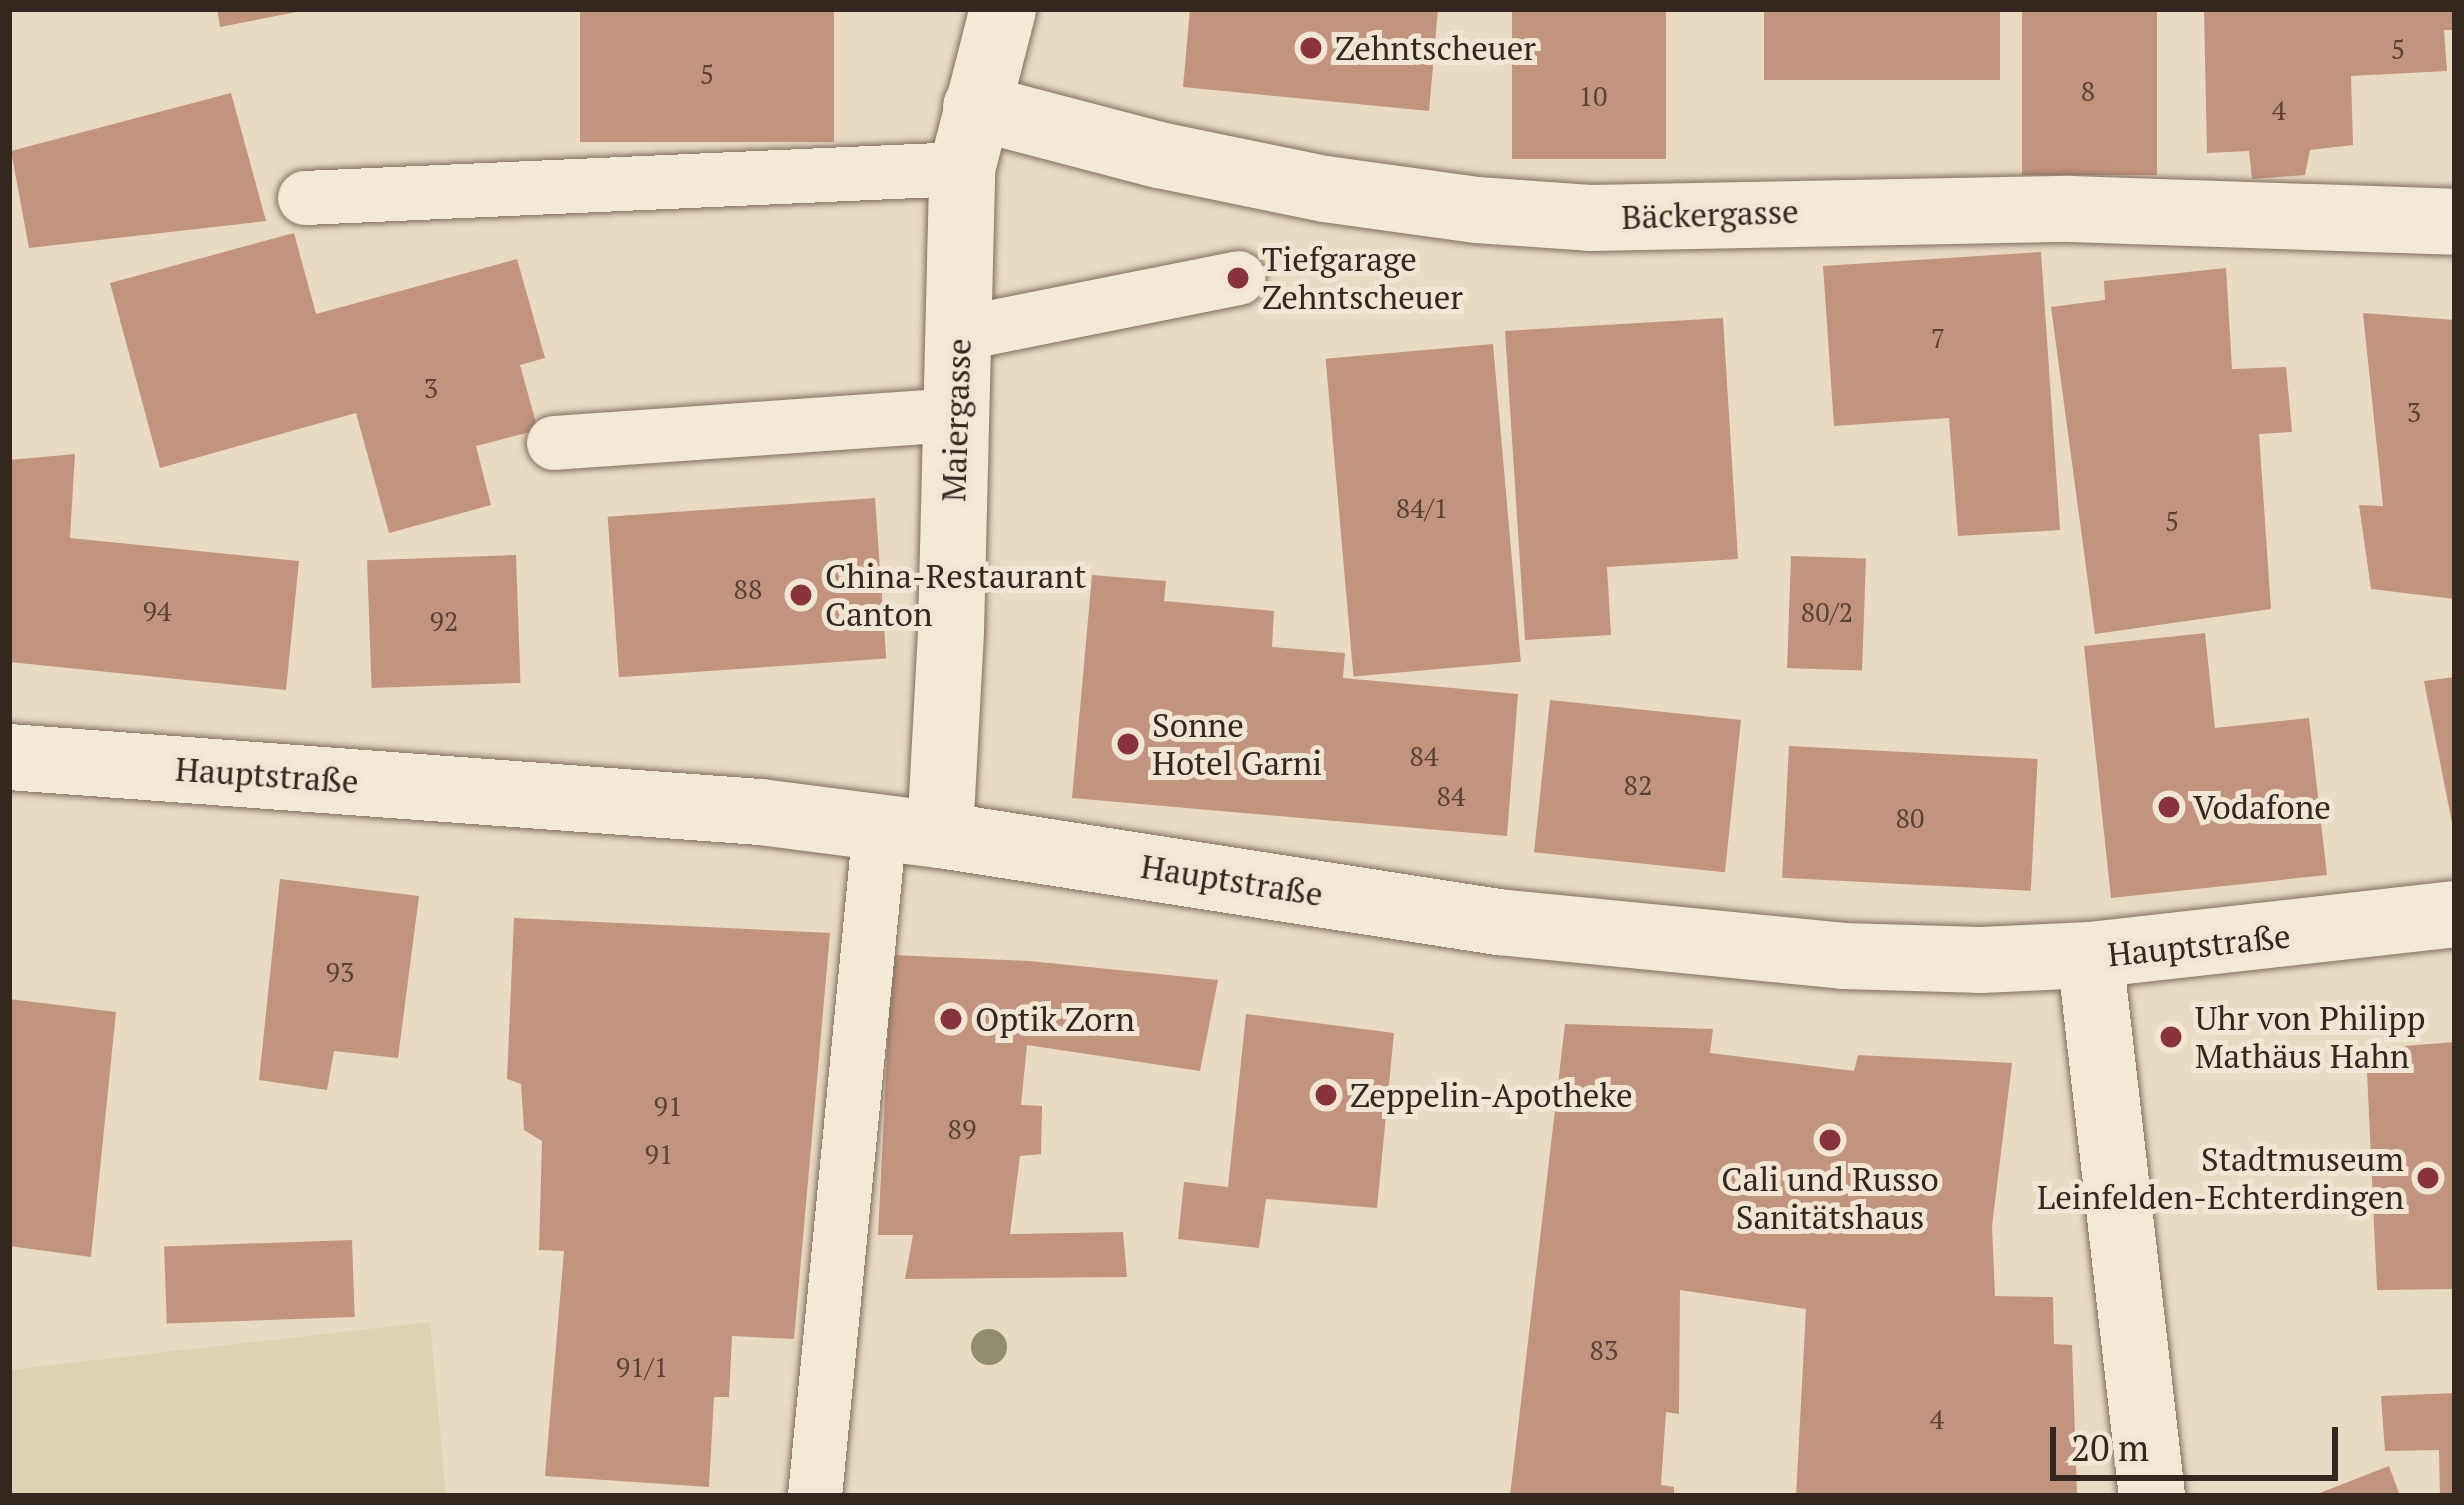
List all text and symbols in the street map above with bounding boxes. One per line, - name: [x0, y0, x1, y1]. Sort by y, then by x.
- place label: Zehntscheuer: [1335, 28, 1536, 68]
- house number: 5: [2391, 34, 2405, 66]
- marker: Zehntscheuer: [1298, 35, 1324, 61]
- house number: 5: [700, 59, 714, 91]
- house number: 8: [2081, 76, 2095, 108]
- house number: 10: [1579, 81, 1607, 113]
- house number: 4: [2272, 95, 2286, 127]
- street label: Bäckergasse: [1621, 191, 1799, 237]
- place label: Tiefgarage Zehntscheuer: [1262, 239, 1463, 317]
- marker: Tiefgarage Zehntscheuer: [1225, 265, 1251, 291]
- house number: 7: [1931, 323, 1945, 355]
- street label: Maiergasse: [933, 338, 979, 502]
- house number: 3: [424, 373, 438, 405]
- house number: 3: [2407, 397, 2421, 429]
- house number: 84/1: [1396, 493, 1448, 525]
- house number: 5: [2165, 506, 2179, 538]
- place label: China-Restaurant Canton: [825, 556, 1086, 634]
- house number: 88: [734, 574, 762, 606]
- marker: China-Restaurant Canton: [788, 582, 814, 608]
- house number: 94: [143, 596, 171, 628]
- house number: 80/2: [1801, 597, 1853, 629]
- house number: 92: [430, 606, 458, 638]
- place label: Sonne Hotel Garni: [1152, 705, 1322, 783]
- marker: Sonne Hotel Garni: [1115, 731, 1141, 757]
- house number: 84: [1410, 741, 1438, 773]
- street label: Hauptstraße: [174, 749, 360, 801]
- house number: 82: [1624, 770, 1652, 802]
- house number: 84: [1437, 781, 1465, 813]
- place label: Vodafone: [2193, 787, 2331, 827]
- marker: Vodafone: [2156, 794, 2182, 820]
- house number: 80: [1896, 803, 1924, 835]
- street label: Hauptstraße: [1138, 846, 1326, 914]
- street label: Hauptstraße: [2106, 916, 2292, 974]
- house number: 93: [326, 957, 354, 989]
- place label: Uhr von Philipp Mathäus Hahn: [2195, 998, 2425, 1076]
- place label: Optik Zorn: [975, 999, 1135, 1039]
- marker: Optik Zorn: [938, 1006, 964, 1032]
- marker: Uhr von Philipp Mathäus Hahn: [2158, 1024, 2184, 1050]
- place label: Zeppelin-Apotheke: [1350, 1075, 1633, 1115]
- marker: Zeppelin-Apotheke: [1313, 1082, 1339, 1108]
- house number: 91: [654, 1091, 682, 1123]
- house number: 89: [948, 1114, 976, 1146]
- marker: Cali und Russo Sanitätshaus: [1817, 1127, 1843, 1153]
- house number: 91: [645, 1139, 673, 1171]
- place label: Stadtmuseum Leinfelden-Echterdingen: [2037, 1139, 2404, 1217]
- place label: Cali und Russo Sanitätshaus: [1721, 1159, 1939, 1237]
- marker: Stadtmuseum Leinfelden-Echterdingen: [2415, 1165, 2441, 1191]
- house number: 83: [1590, 1335, 1618, 1367]
- house number: 91/1: [616, 1352, 668, 1384]
- scale bar: [2056, 1403, 2344, 1477]
- house number: 4: [1930, 1404, 1944, 1436]
- text: 20 m: [2071, 1424, 2149, 1471]

